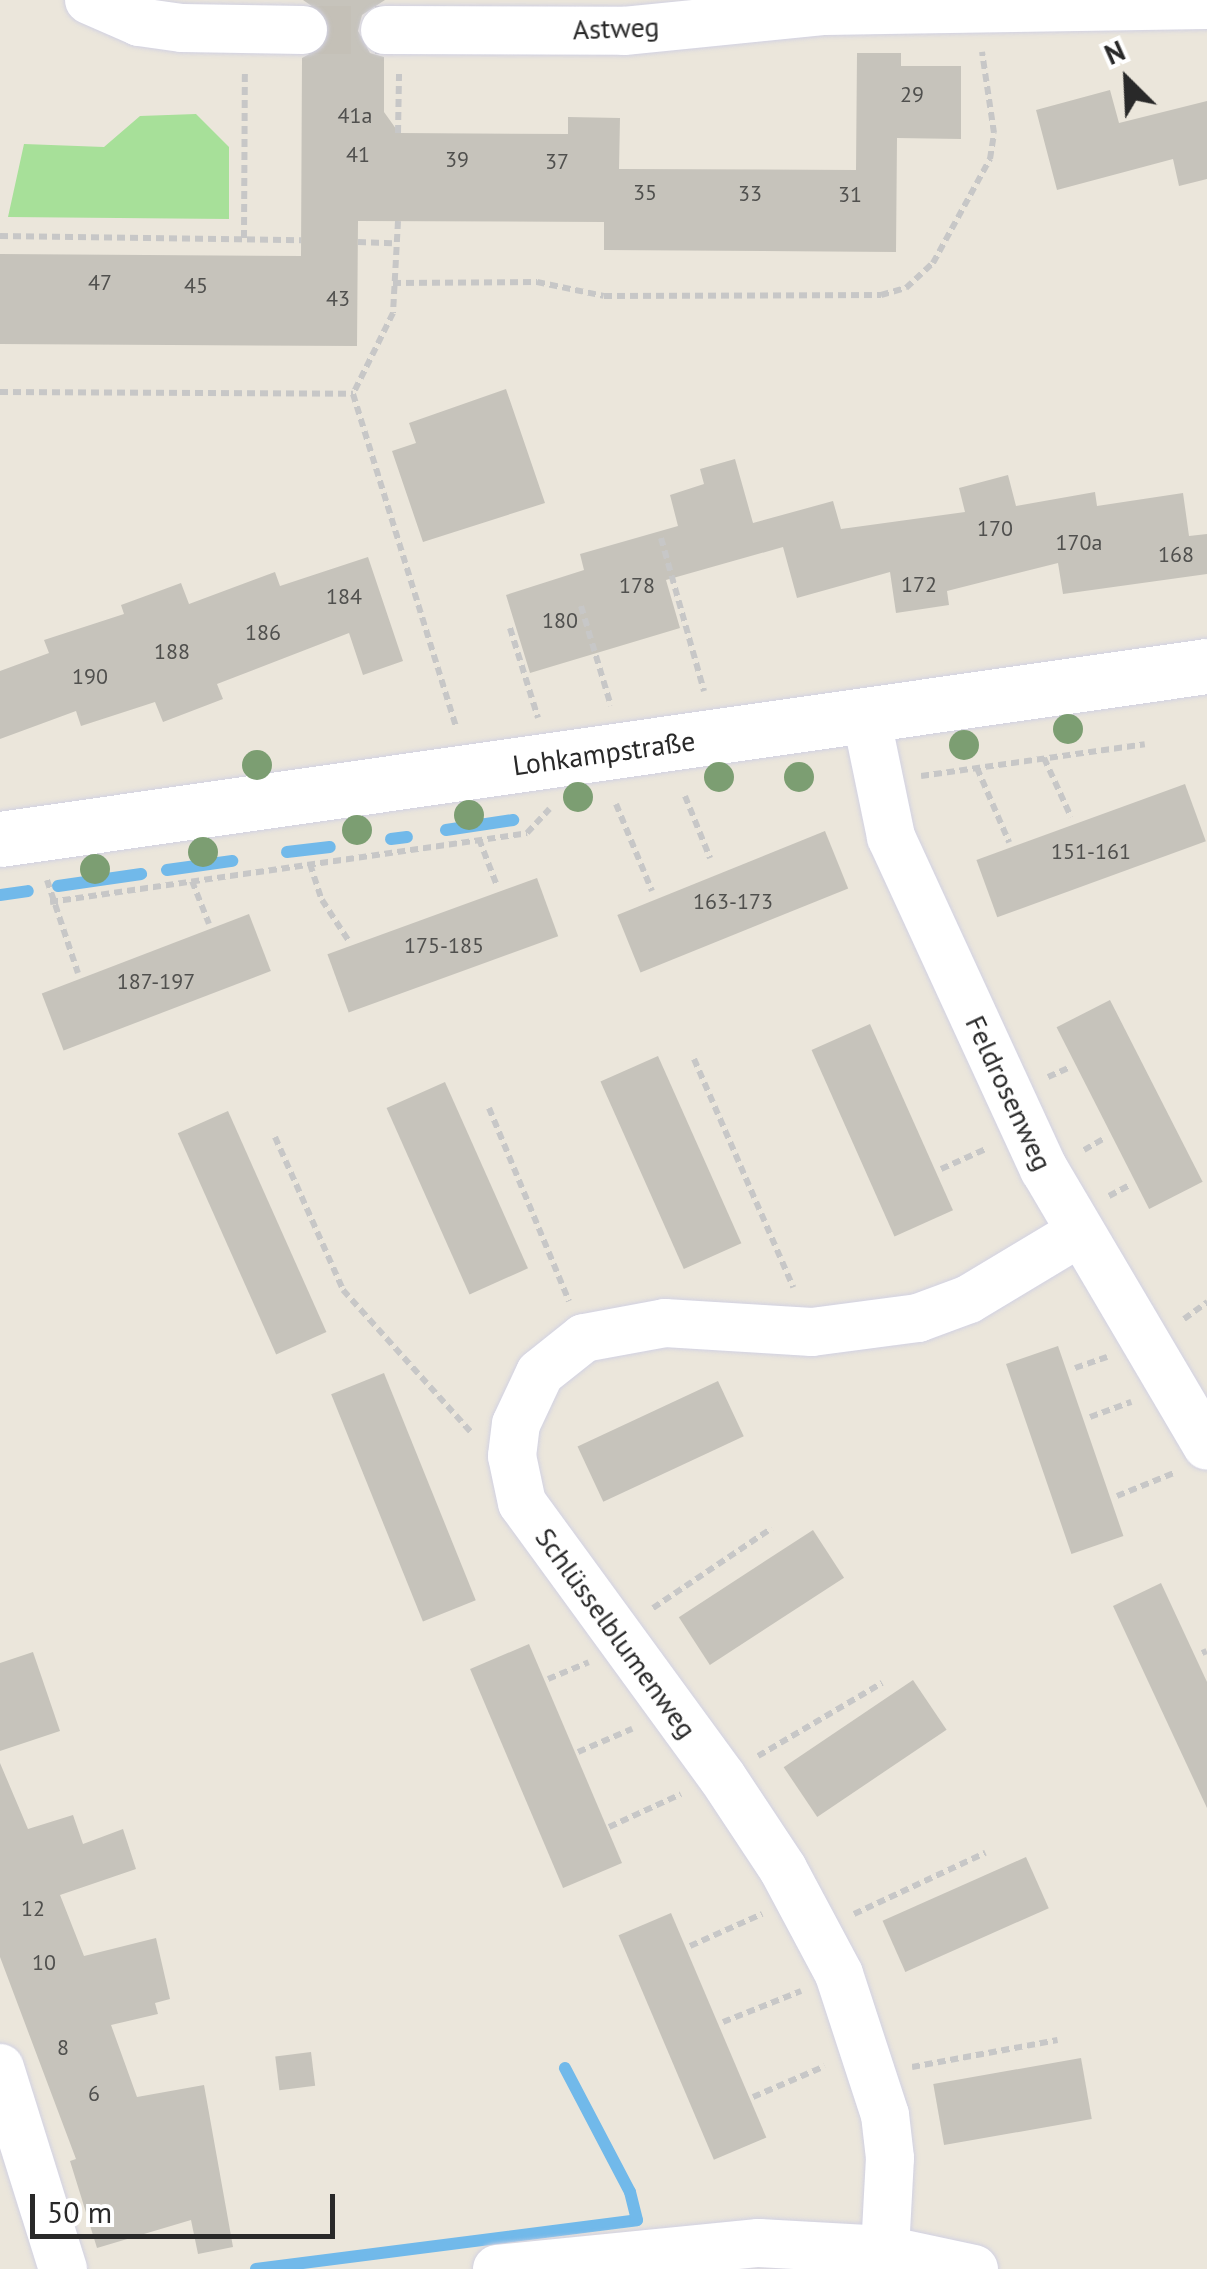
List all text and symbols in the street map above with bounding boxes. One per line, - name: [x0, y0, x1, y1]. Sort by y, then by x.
- street label: Astweg: [572, 10, 660, 46]
- north arrow: [1077, 30, 1177, 130]
- text: N: [1099, 31, 1131, 73]
- house number: 29: [900, 82, 924, 108]
- house number: 41a: [338, 103, 372, 129]
- house number: 41: [346, 142, 370, 168]
- house number: 39: [445, 147, 469, 173]
- house number: 37: [545, 149, 569, 175]
- house number: 35: [633, 180, 657, 206]
- house number: 33: [738, 181, 762, 207]
- house number: 31: [838, 182, 862, 208]
- house number: 47: [88, 270, 112, 296]
- house number: 45: [184, 273, 208, 299]
- house number: 43: [326, 286, 350, 312]
- house number: 170: [977, 516, 1013, 542]
- house number: 170a: [1056, 530, 1102, 556]
- house number: 168: [1158, 542, 1194, 568]
- house number: 172: [901, 572, 937, 598]
- house number: 178: [619, 573, 655, 599]
- house number: 184: [326, 584, 362, 610]
- house number: 180: [542, 608, 578, 634]
- house number: 186: [245, 620, 281, 646]
- house number: 188: [154, 639, 190, 665]
- house number: 190: [72, 664, 108, 690]
- street label: Lohkampstraße: [511, 724, 697, 782]
- house number: 151-161: [1051, 839, 1131, 865]
- house number: 163-173: [693, 889, 773, 915]
- house number: 175-185: [404, 933, 484, 959]
- house number: 187-197: [117, 969, 195, 995]
- street label: Feldrosenweg: [958, 1010, 1060, 1176]
- street label: Schlüsselblumenweg: [528, 1521, 704, 1745]
- house number: 12: [21, 1896, 45, 1922]
- house number: 10: [32, 1950, 56, 1976]
- house number: 8: [57, 2035, 69, 2061]
- house number: 6: [88, 2081, 100, 2107]
- scale bar: [35, 2174, 340, 2236]
- text: 50 m: [47, 2192, 112, 2231]

